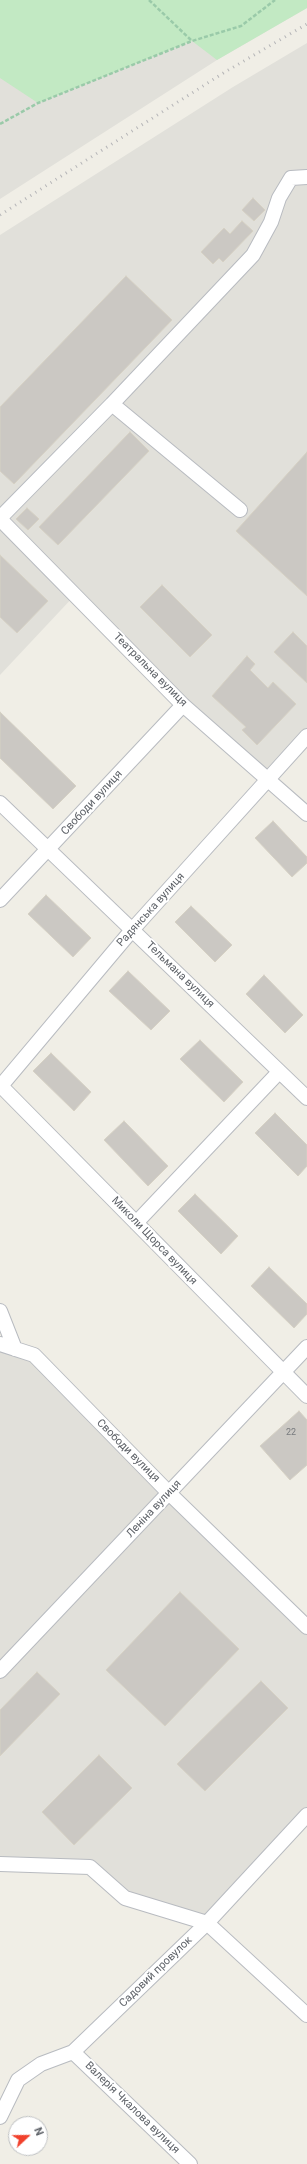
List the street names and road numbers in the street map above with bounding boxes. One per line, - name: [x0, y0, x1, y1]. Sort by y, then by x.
- street label: Театральна вулиця: [110, 630, 190, 710]
- street label: Свободи вулиця: [59, 768, 125, 838]
- street label: Радянська вулиця: [114, 870, 188, 950]
- street label: Тельмана вулиця: [143, 939, 217, 1011]
- street label: Миколи Щорса вулиця: [108, 1194, 200, 1288]
- street label: Свободи вулиця: [94, 1417, 162, 1485]
- street label: Леніна вулиця: [124, 1477, 184, 1541]
- street label: Садовий провулок: [117, 1934, 195, 2010]
- street label: Валерія Чкалова вулиця: [82, 2059, 182, 2157]

